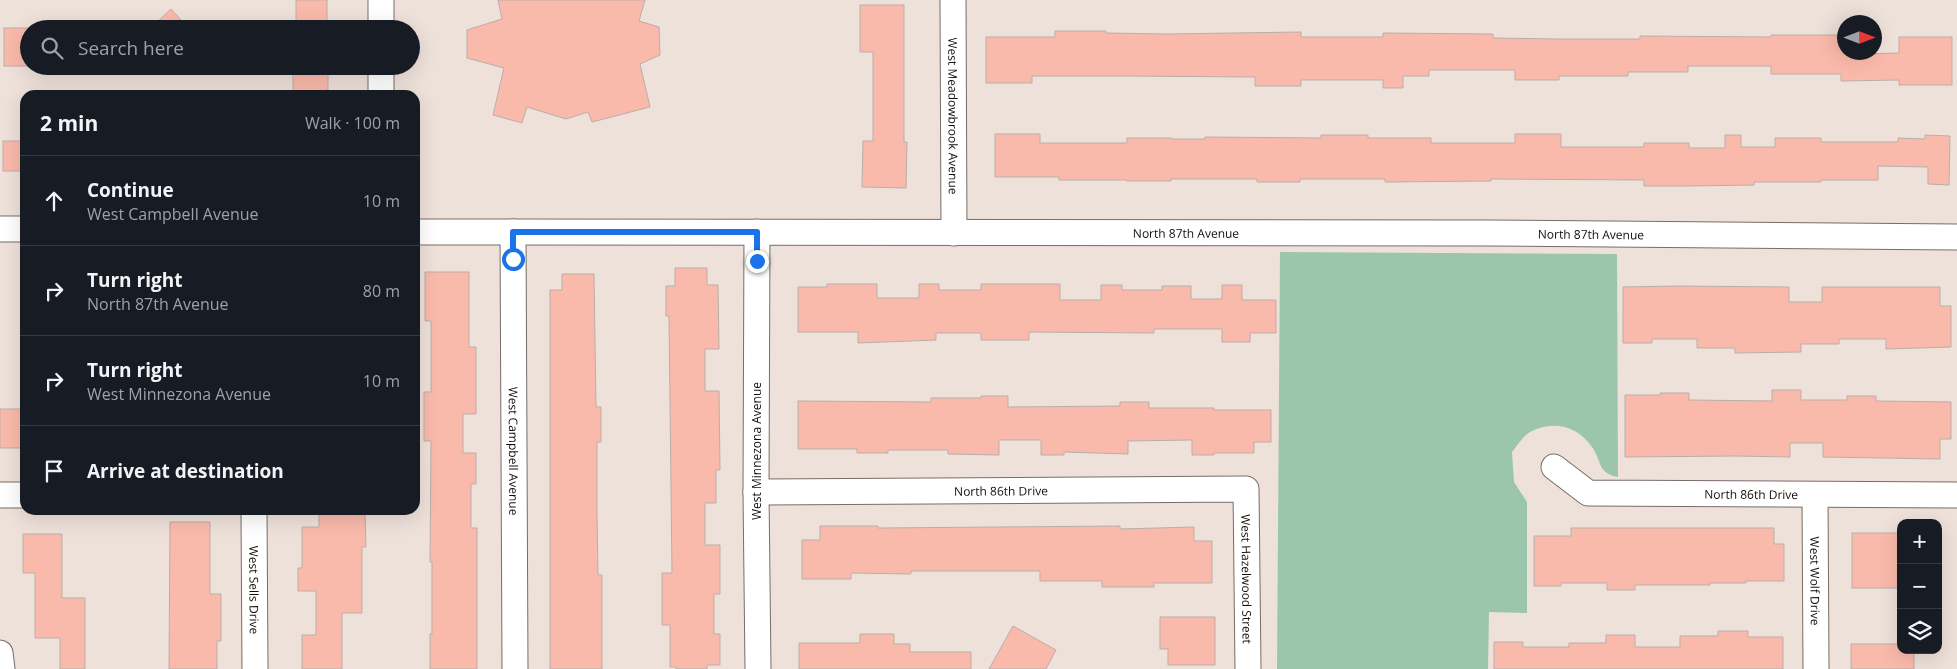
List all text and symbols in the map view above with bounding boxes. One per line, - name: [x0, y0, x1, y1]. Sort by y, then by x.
- north arrow: [1837, 15, 1882, 60]
- search box: [20, 20, 420, 75]
- icon: search: [38, 34, 66, 62]
- text: Search here: [78, 35, 184, 61]
- street label: West Meadowbrook Avenue: [945, 37, 962, 195]
- text: 2 min: [40, 109, 98, 137]
- text: Walk · 100 m: [305, 112, 400, 134]
- text: Continue: [87, 177, 174, 203]
- icon: ahead: [40, 187, 68, 215]
- text: 10 m: [363, 190, 400, 212]
- text: West Campbell Avenue: [87, 203, 259, 225]
- street label: North 87th Avenue: [1133, 224, 1239, 241]
- street label: North 87th Avenue: [1538, 225, 1644, 243]
- route start: [502, 248, 525, 271]
- route end: [746, 250, 769, 273]
- text: Turn right: [87, 267, 182, 293]
- icon: right: [40, 277, 68, 305]
- text: 80 m: [363, 280, 400, 302]
- text: North 87th Avenue: [87, 293, 229, 315]
- text: Turn right: [87, 357, 182, 383]
- icon: right: [40, 367, 68, 395]
- text: 10 m: [363, 370, 400, 392]
- street label: West Minnezona Avenue: [748, 382, 765, 520]
- text: West Minnezona Avenue: [87, 383, 271, 405]
- street label: West Campbell Avenue: [505, 387, 523, 516]
- icon: arrive: [40, 457, 68, 485]
- text: Arrive at destination: [87, 458, 284, 484]
- street label: North 86th Drive: [954, 482, 1048, 499]
- street label: North 86th Drive: [1704, 485, 1798, 503]
- street label: West Hazelwood Street: [1238, 514, 1256, 644]
- map controls: [1897, 519, 1942, 654]
- button: +: [1897, 519, 1942, 564]
- street label: West Wolf Drive: [1807, 537, 1824, 626]
- street label: West Sells Drive: [246, 546, 263, 635]
- button: −: [1897, 564, 1942, 609]
- button: layers: [1897, 609, 1942, 654]

